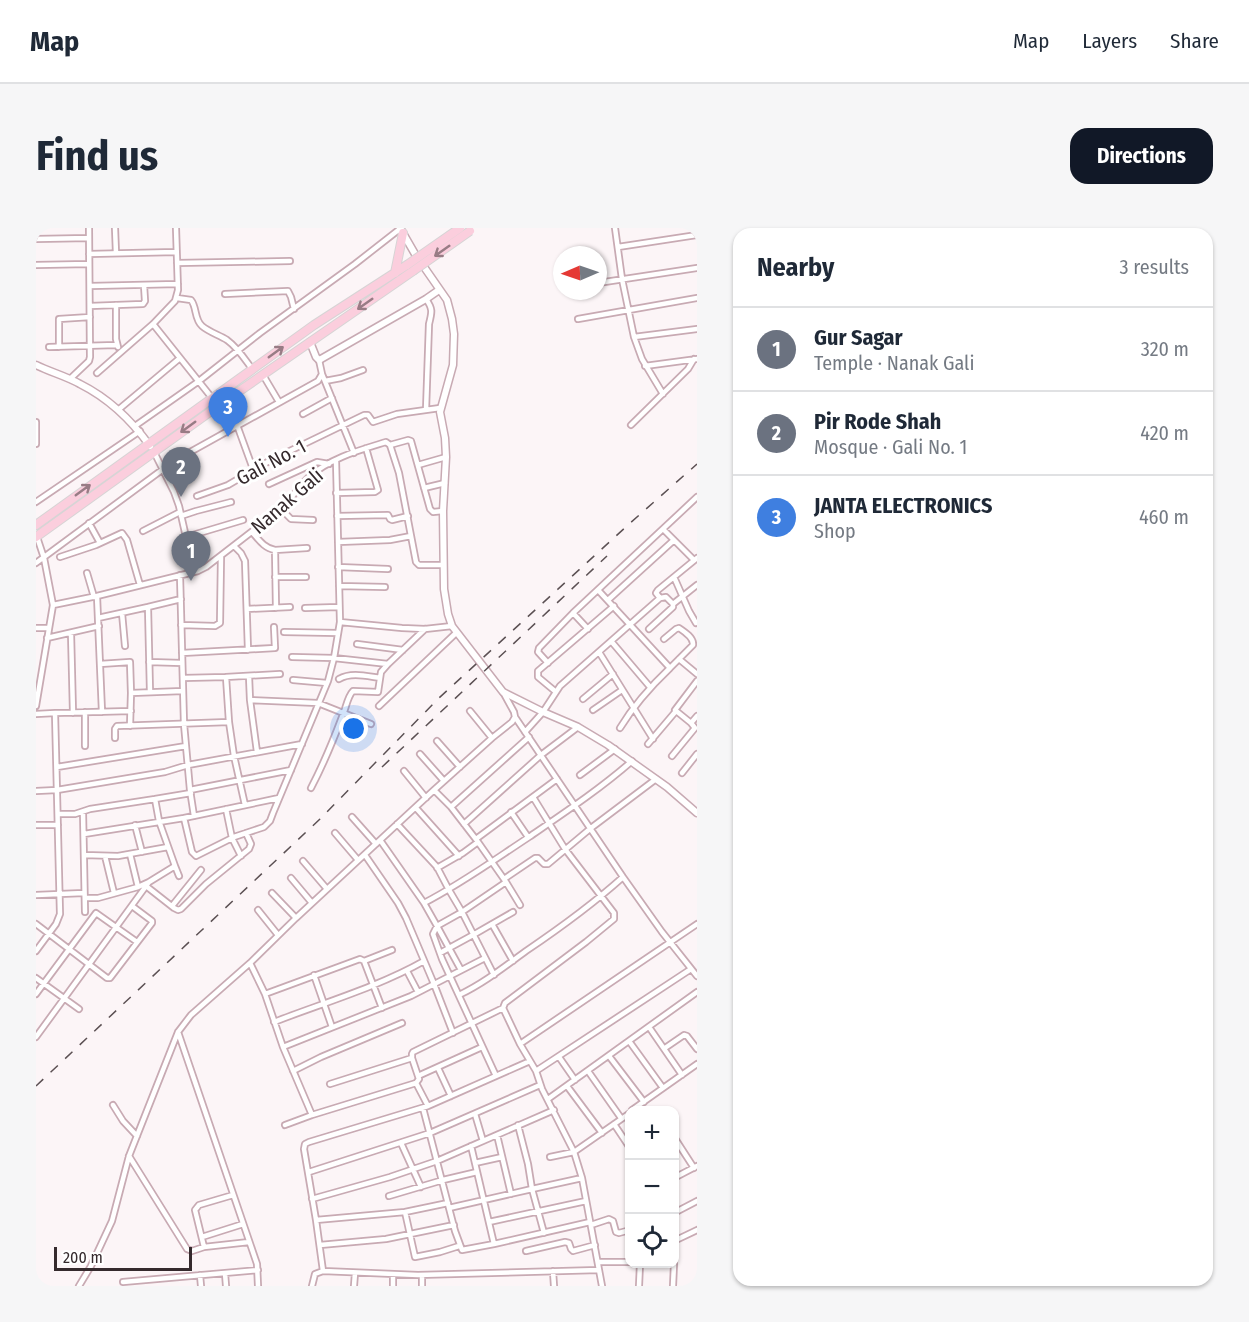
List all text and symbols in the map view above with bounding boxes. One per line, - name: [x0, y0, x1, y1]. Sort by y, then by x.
- text: Map: [30, 25, 79, 58]
- text: Map: [1013, 28, 1049, 54]
- text: Layers: [1082, 28, 1137, 54]
- text: Share: [1170, 28, 1219, 54]
- button: Directions: [1070, 128, 1213, 184]
- text: Find us: [36, 131, 158, 181]
- one-way arrow: [434, 245, 450, 257]
- north arrow: [553, 246, 607, 300]
- text: Nearby: [757, 252, 834, 283]
- text: 3 results: [1120, 255, 1189, 279]
- one-way arrow: [358, 298, 374, 310]
- text: Gur Sagar: [814, 324, 903, 351]
- text: 1: [772, 337, 781, 361]
- text: 320 m: [1141, 337, 1189, 361]
- one-way arrow: [267, 346, 283, 358]
- text: Temple · Nanak Gali: [814, 351, 974, 375]
- pin: 3: [208, 388, 248, 437]
- text: Pir Rode Shah: [814, 408, 941, 435]
- one-way arrow: [180, 421, 196, 434]
- text: 2: [772, 421, 781, 445]
- text: 420 m: [1140, 421, 1189, 445]
- street label: Gali No. 1: [232, 434, 310, 490]
- text: Mosque · Gali No. 1: [814, 435, 967, 459]
- pin: 2: [162, 448, 200, 497]
- street label: Nanak Gali: [246, 463, 328, 539]
- one-way arrow: [75, 484, 91, 497]
- text: JANTA ELECTRONICS: [814, 492, 992, 519]
- text: 3: [772, 505, 781, 529]
- text: 460 m: [1139, 505, 1189, 529]
- text: Shop: [814, 519, 856, 543]
- pin: 1: [172, 532, 210, 581]
- your location: [339, 714, 368, 743]
- map controls: [625, 1106, 679, 1268]
- button: +: [625, 1106, 679, 1160]
- button: −: [625, 1160, 679, 1214]
- button: locate: [625, 1214, 679, 1268]
- scale bar: [54, 1244, 192, 1272]
- text: 200 m: [63, 1248, 103, 1267]

